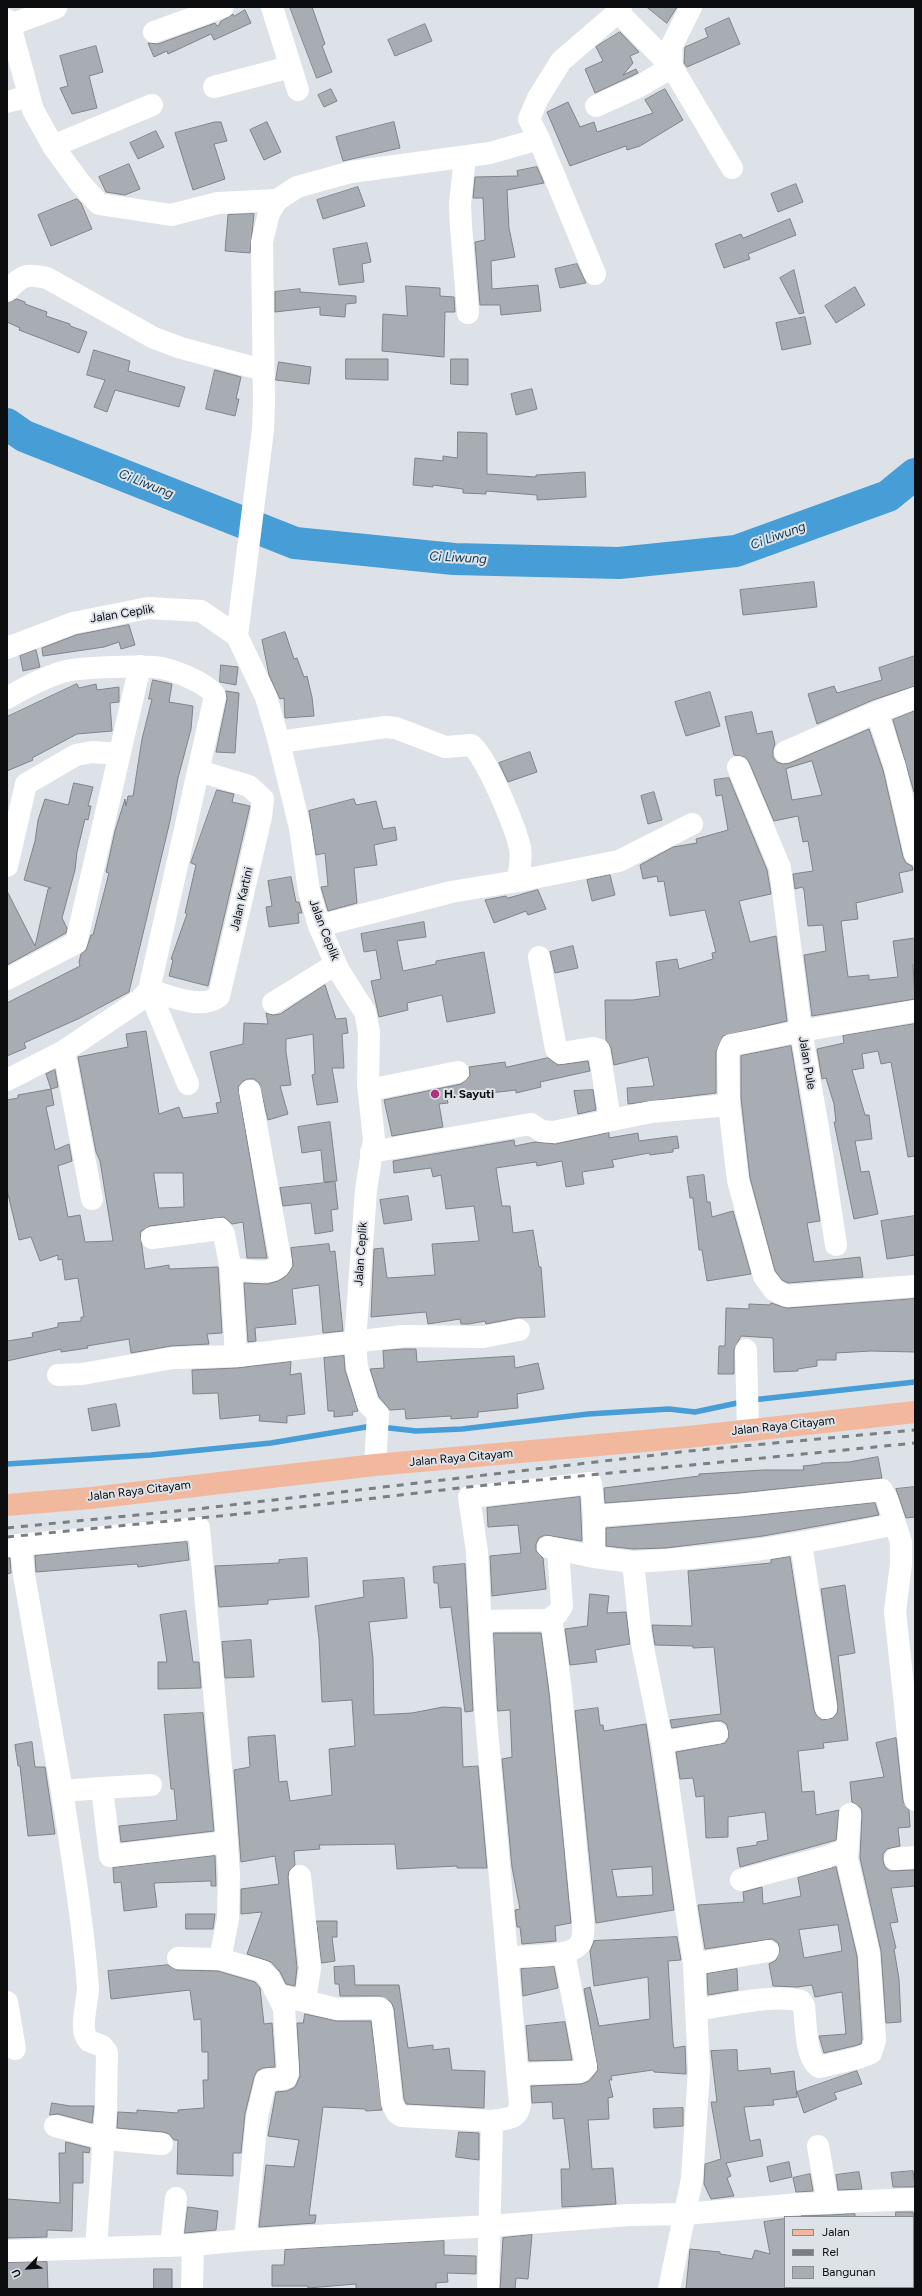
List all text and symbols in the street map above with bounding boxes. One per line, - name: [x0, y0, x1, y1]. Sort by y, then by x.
- water label: Ci Liwung: [116, 466, 176, 502]
- water label: Ci Liwung: [748, 519, 808, 553]
- water label: Ci Liwung: [429, 549, 487, 567]
- street label: Jalan Ceplik: [89, 602, 155, 626]
- street label: Jalan Kartini: [228, 866, 256, 932]
- street label: Jalan Ceplik: [306, 897, 342, 963]
- street label: Jalan Pule: [795, 1035, 819, 1091]
- place label: H. Sayuti: [444, 1087, 494, 1101]
- marker: H. Sayuti: [429, 1088, 441, 1100]
- street label: Jalan Ceplik: [352, 1221, 370, 1287]
- street label: Jalan Raya Citayam: [731, 1413, 835, 1439]
- street label: Jalan Raya Citayam: [409, 1446, 513, 1470]
- street label: Jalan Raya Citayam: [87, 1478, 191, 1504]
- legend: [784, 2216, 914, 2288]
- text: Jalan: [822, 2225, 850, 2239]
- text: Rel: [822, 2245, 839, 2259]
- north arrow: [8, 2248, 48, 2288]
- text: Bangunan: [822, 2265, 875, 2279]
- text: U: [9, 2267, 24, 2280]

